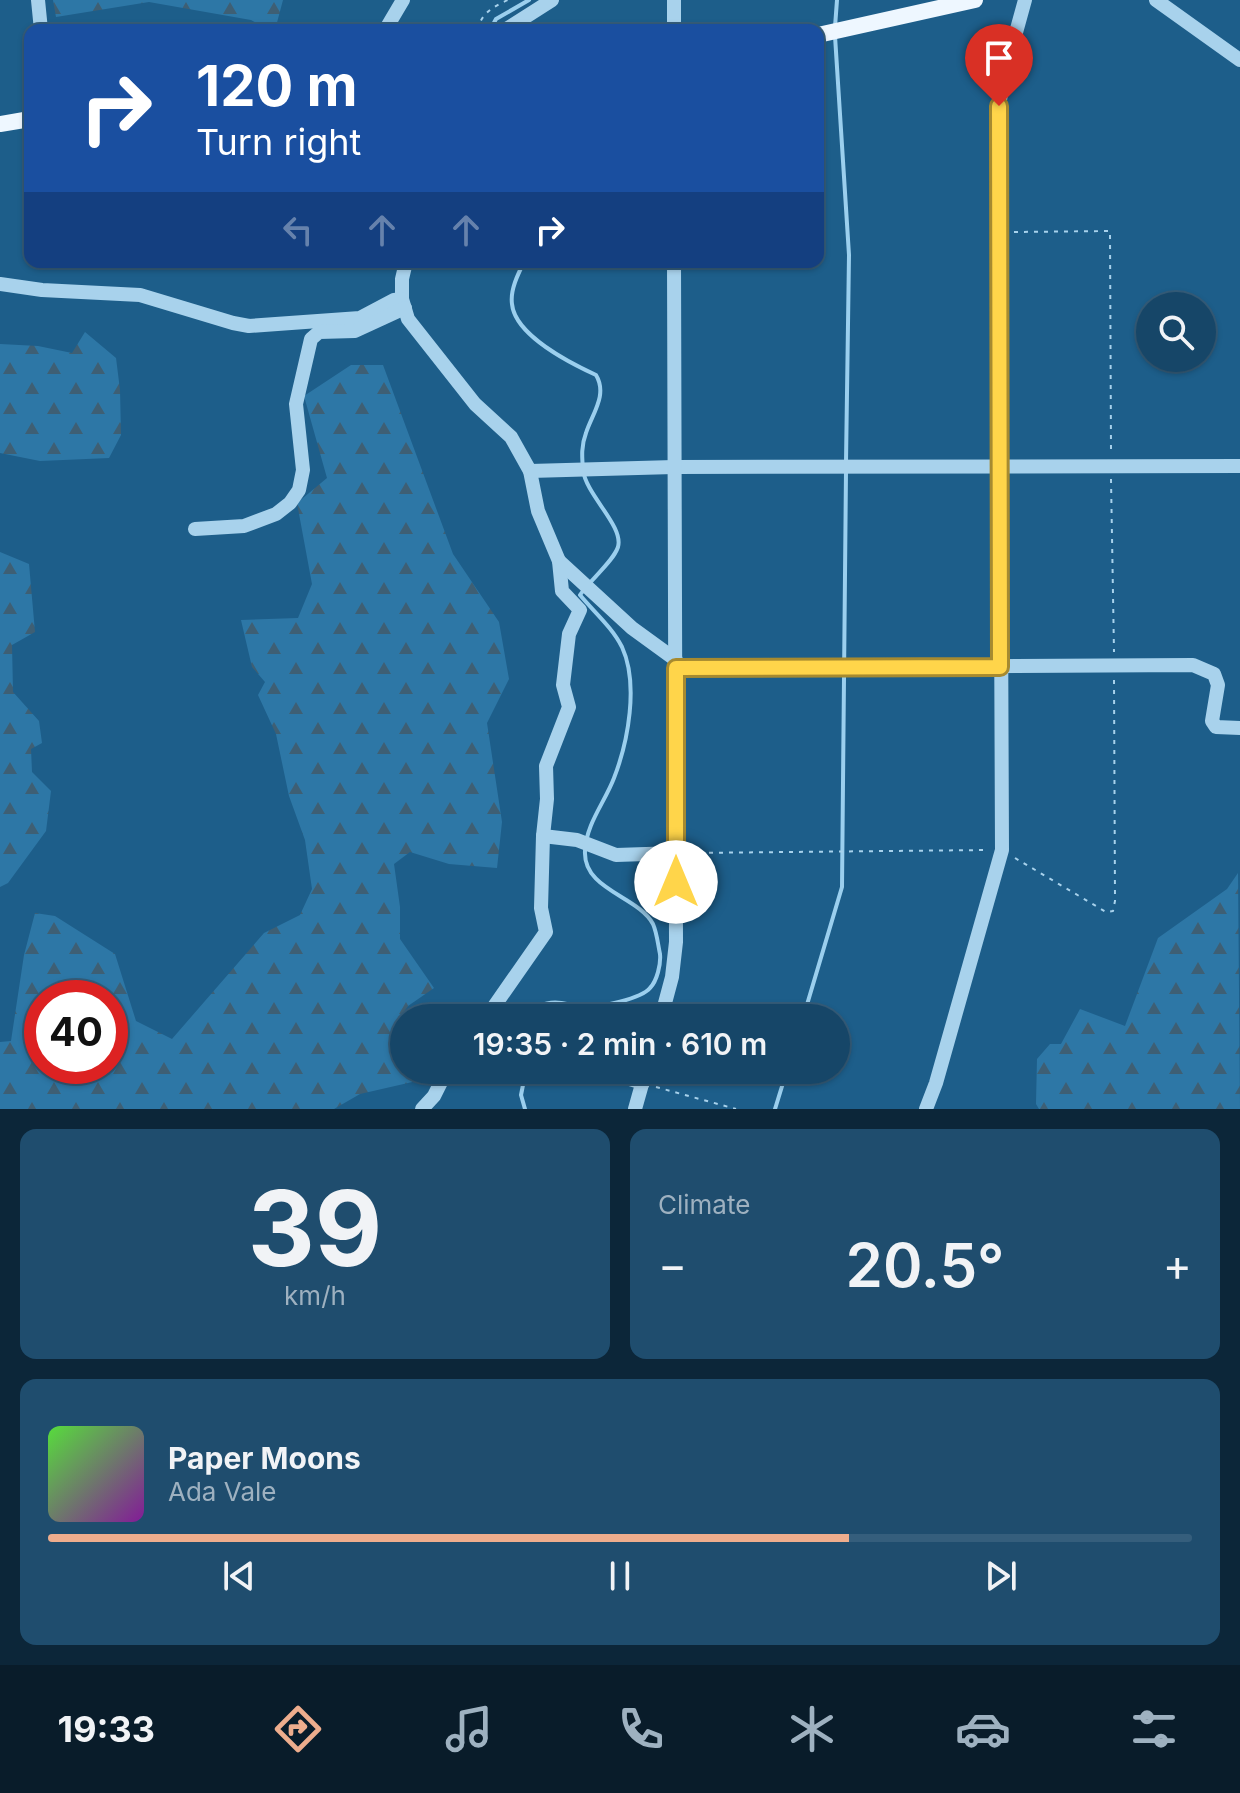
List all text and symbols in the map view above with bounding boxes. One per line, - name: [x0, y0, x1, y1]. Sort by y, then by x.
- pin: [965, 24, 1033, 106]
- icon: arrive: [977, 36, 1021, 80]
- text: 120 m: [196, 52, 358, 120]
- icon: right: [64, 56, 168, 160]
- text: Turn right: [196, 120, 361, 164]
- icon: left: [276, 208, 320, 252]
- icon: ahead: [360, 208, 404, 252]
- icon: ahead: [444, 208, 488, 252]
- icon: right: [528, 208, 572, 252]
- map controls: [1136, 292, 1216, 372]
- button: search: [1136, 292, 1216, 372]
- position arrow: [634, 840, 718, 924]
- speed limit sign: 40: [24, 980, 128, 1084]
- text: 19:35 · 2 min · 610 m: [473, 1026, 767, 1062]
- text: 39: [248, 1165, 382, 1291]
- text: Climate: [658, 1189, 750, 1220]
- text: 20.5°: [846, 1229, 1004, 1301]
- text: −: [658, 1238, 687, 1292]
- text: +: [1163, 1238, 1192, 1292]
- text: km/h: [284, 1280, 346, 1311]
- text: Paper Moons: [168, 1440, 361, 1476]
- text: Ada Vale: [168, 1476, 276, 1507]
- icon: previous: [217, 1554, 261, 1598]
- icon: pause: [598, 1554, 642, 1598]
- icon: next: [979, 1554, 1023, 1598]
- icon: directions: [270, 1701, 326, 1757]
- icon: music: [441, 1701, 497, 1757]
- icon: phone: [613, 1701, 669, 1757]
- icon: climate: [784, 1701, 840, 1757]
- icon: car: [955, 1701, 1011, 1757]
- icon: filters: [1126, 1701, 1182, 1757]
- text: 19:33: [58, 1707, 155, 1751]

